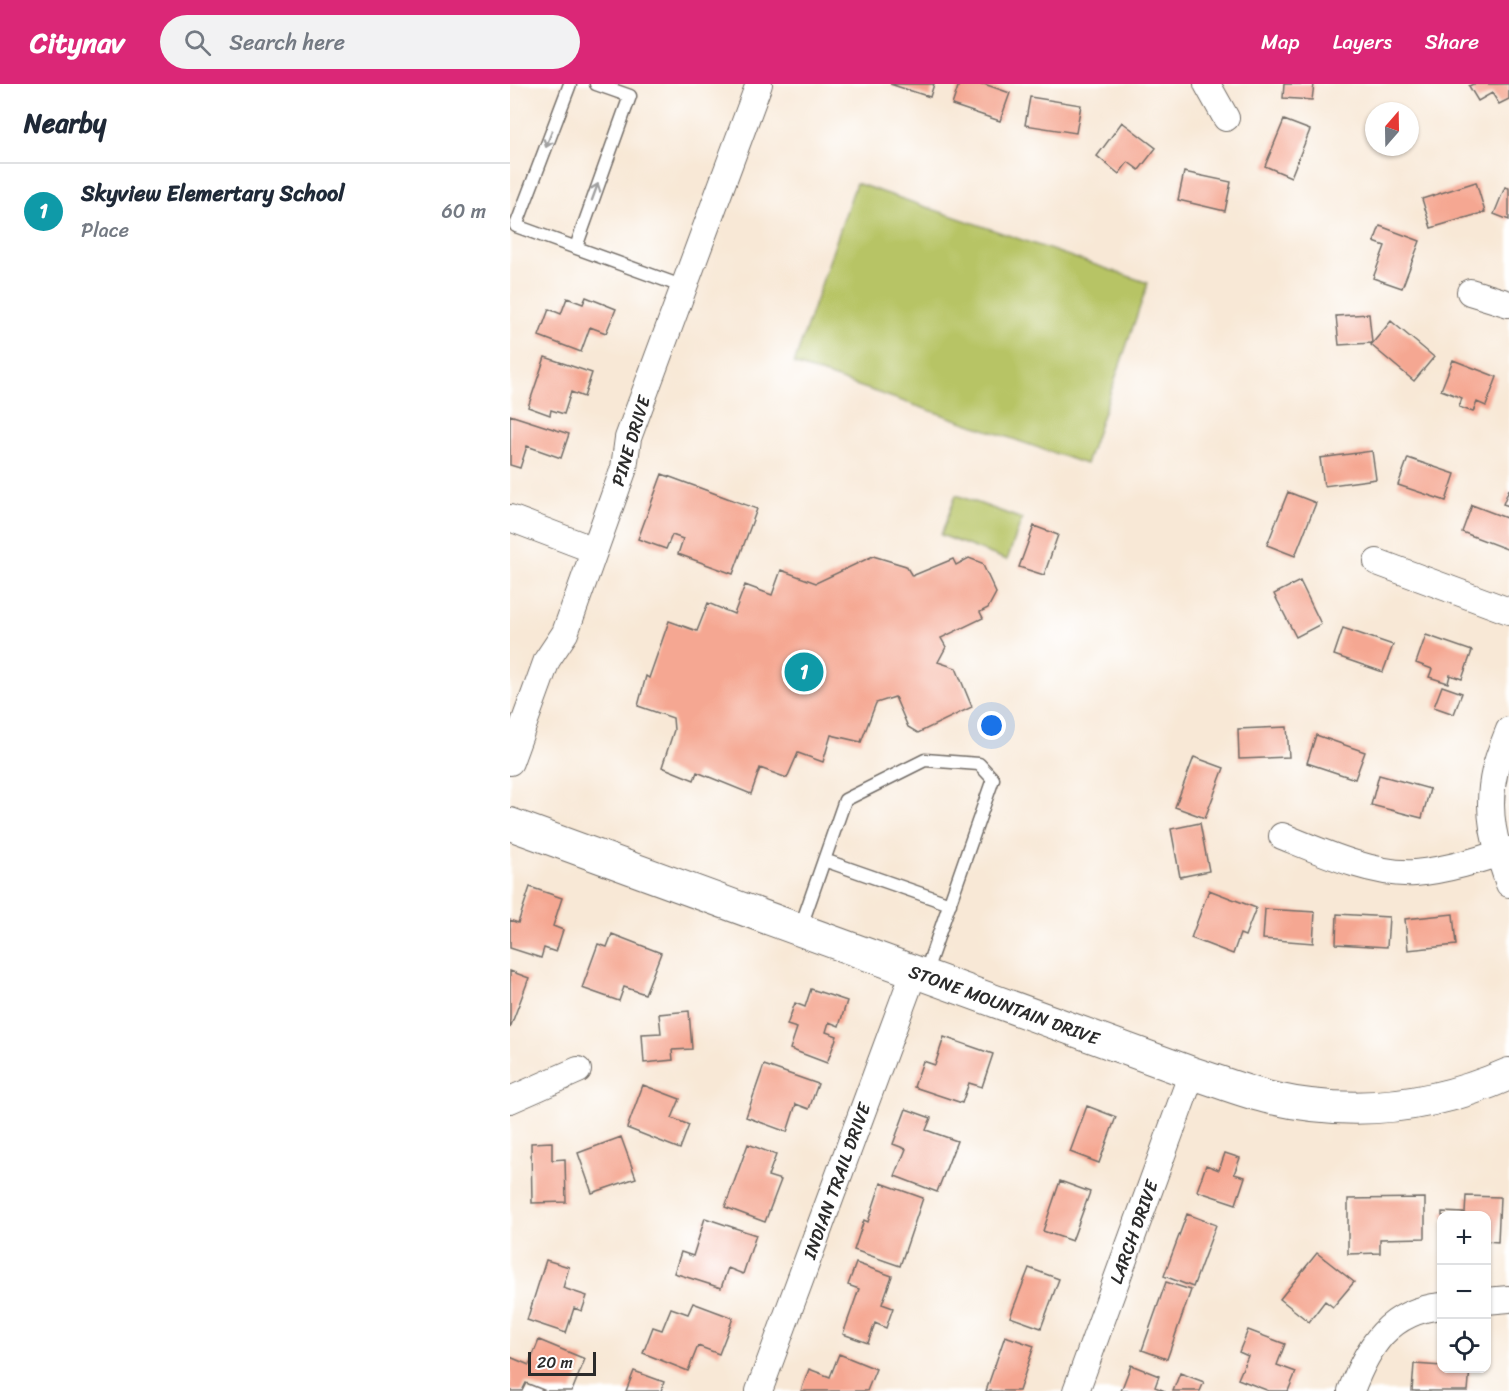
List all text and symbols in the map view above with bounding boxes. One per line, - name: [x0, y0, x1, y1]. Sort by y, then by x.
- search box: [160, 15, 580, 69]
- text: Citynav: [30, 18, 124, 67]
- text: Search here: [229, 23, 345, 62]
- text: Map: [1261, 23, 1300, 61]
- text: Layers: [1333, 23, 1392, 61]
- text: Share: [1425, 23, 1479, 61]
- icon: search: [181, 26, 214, 59]
- text: Nearby: [24, 100, 106, 146]
- north arrow: [1365, 102, 1419, 156]
- one-way arrow: [543, 129, 554, 148]
- text: Skyview Elemertary School: [81, 174, 345, 213]
- one-way arrow: [591, 183, 602, 202]
- text: 1: [39, 194, 48, 229]
- text: 60 m: [441, 194, 486, 229]
- text: Place: [81, 213, 129, 248]
- street label: PINE DRIVE: [602, 391, 660, 490]
- pin: 1: [784, 650, 824, 694]
- your location: [977, 711, 1006, 740]
- street label: STONE MOUNTAIN DRIVE: [904, 956, 1105, 1055]
- street label: INDIAN TRAIL DRIVE: [794, 1097, 880, 1265]
- street label: LARCH DRIVE: [1100, 1175, 1168, 1288]
- map controls: [1437, 1211, 1491, 1373]
- button: +: [1437, 1211, 1491, 1265]
- button: −: [1437, 1265, 1491, 1319]
- button: locate: [1437, 1319, 1491, 1373]
- text: 20 m: [537, 1348, 573, 1377]
- scale bar: [528, 1349, 596, 1376]

